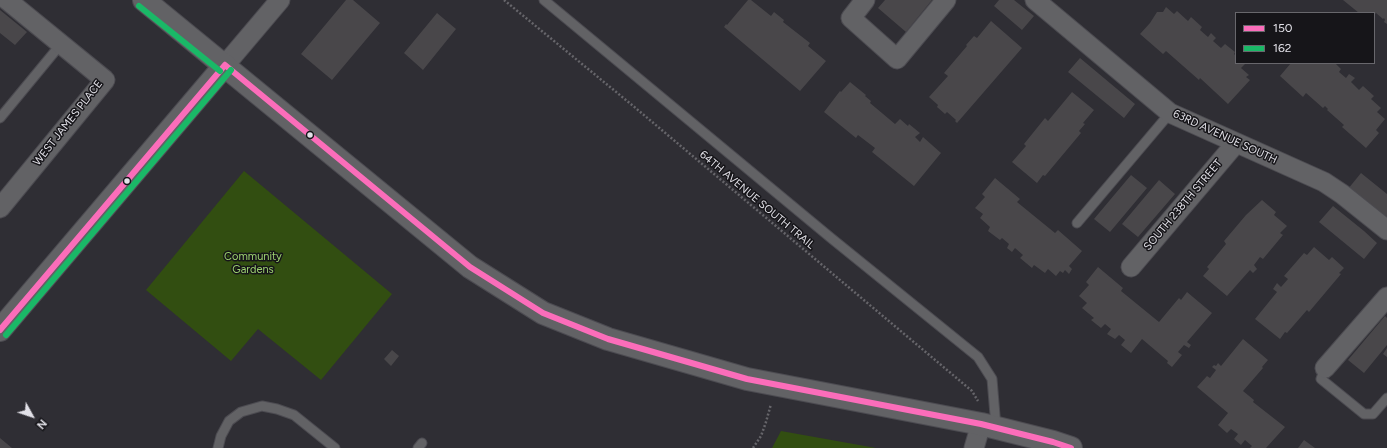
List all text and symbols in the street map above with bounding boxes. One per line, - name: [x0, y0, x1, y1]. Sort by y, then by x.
- legend: [1235, 12, 1375, 64]
- text: 150: [1273, 21, 1293, 35]
- text: 162: [1273, 41, 1291, 55]
- street label: WEST JAMES PLACE: [31, 78, 105, 168]
- street label: 63RD AVENUE SOUTH: [1171, 107, 1279, 167]
- unlabelled marker: [305, 130, 315, 140]
- street label: 64TH AVENUE SOUTH TRAIL: [697, 148, 817, 252]
- street label: SOUTH 238TH STREET: [1141, 157, 1225, 253]
- unlabelled marker: [122, 176, 132, 186]
- park label: Community Gardens: [224, 250, 282, 276]
- north arrow: [12, 396, 52, 436]
- text: N: [34, 417, 49, 431]

